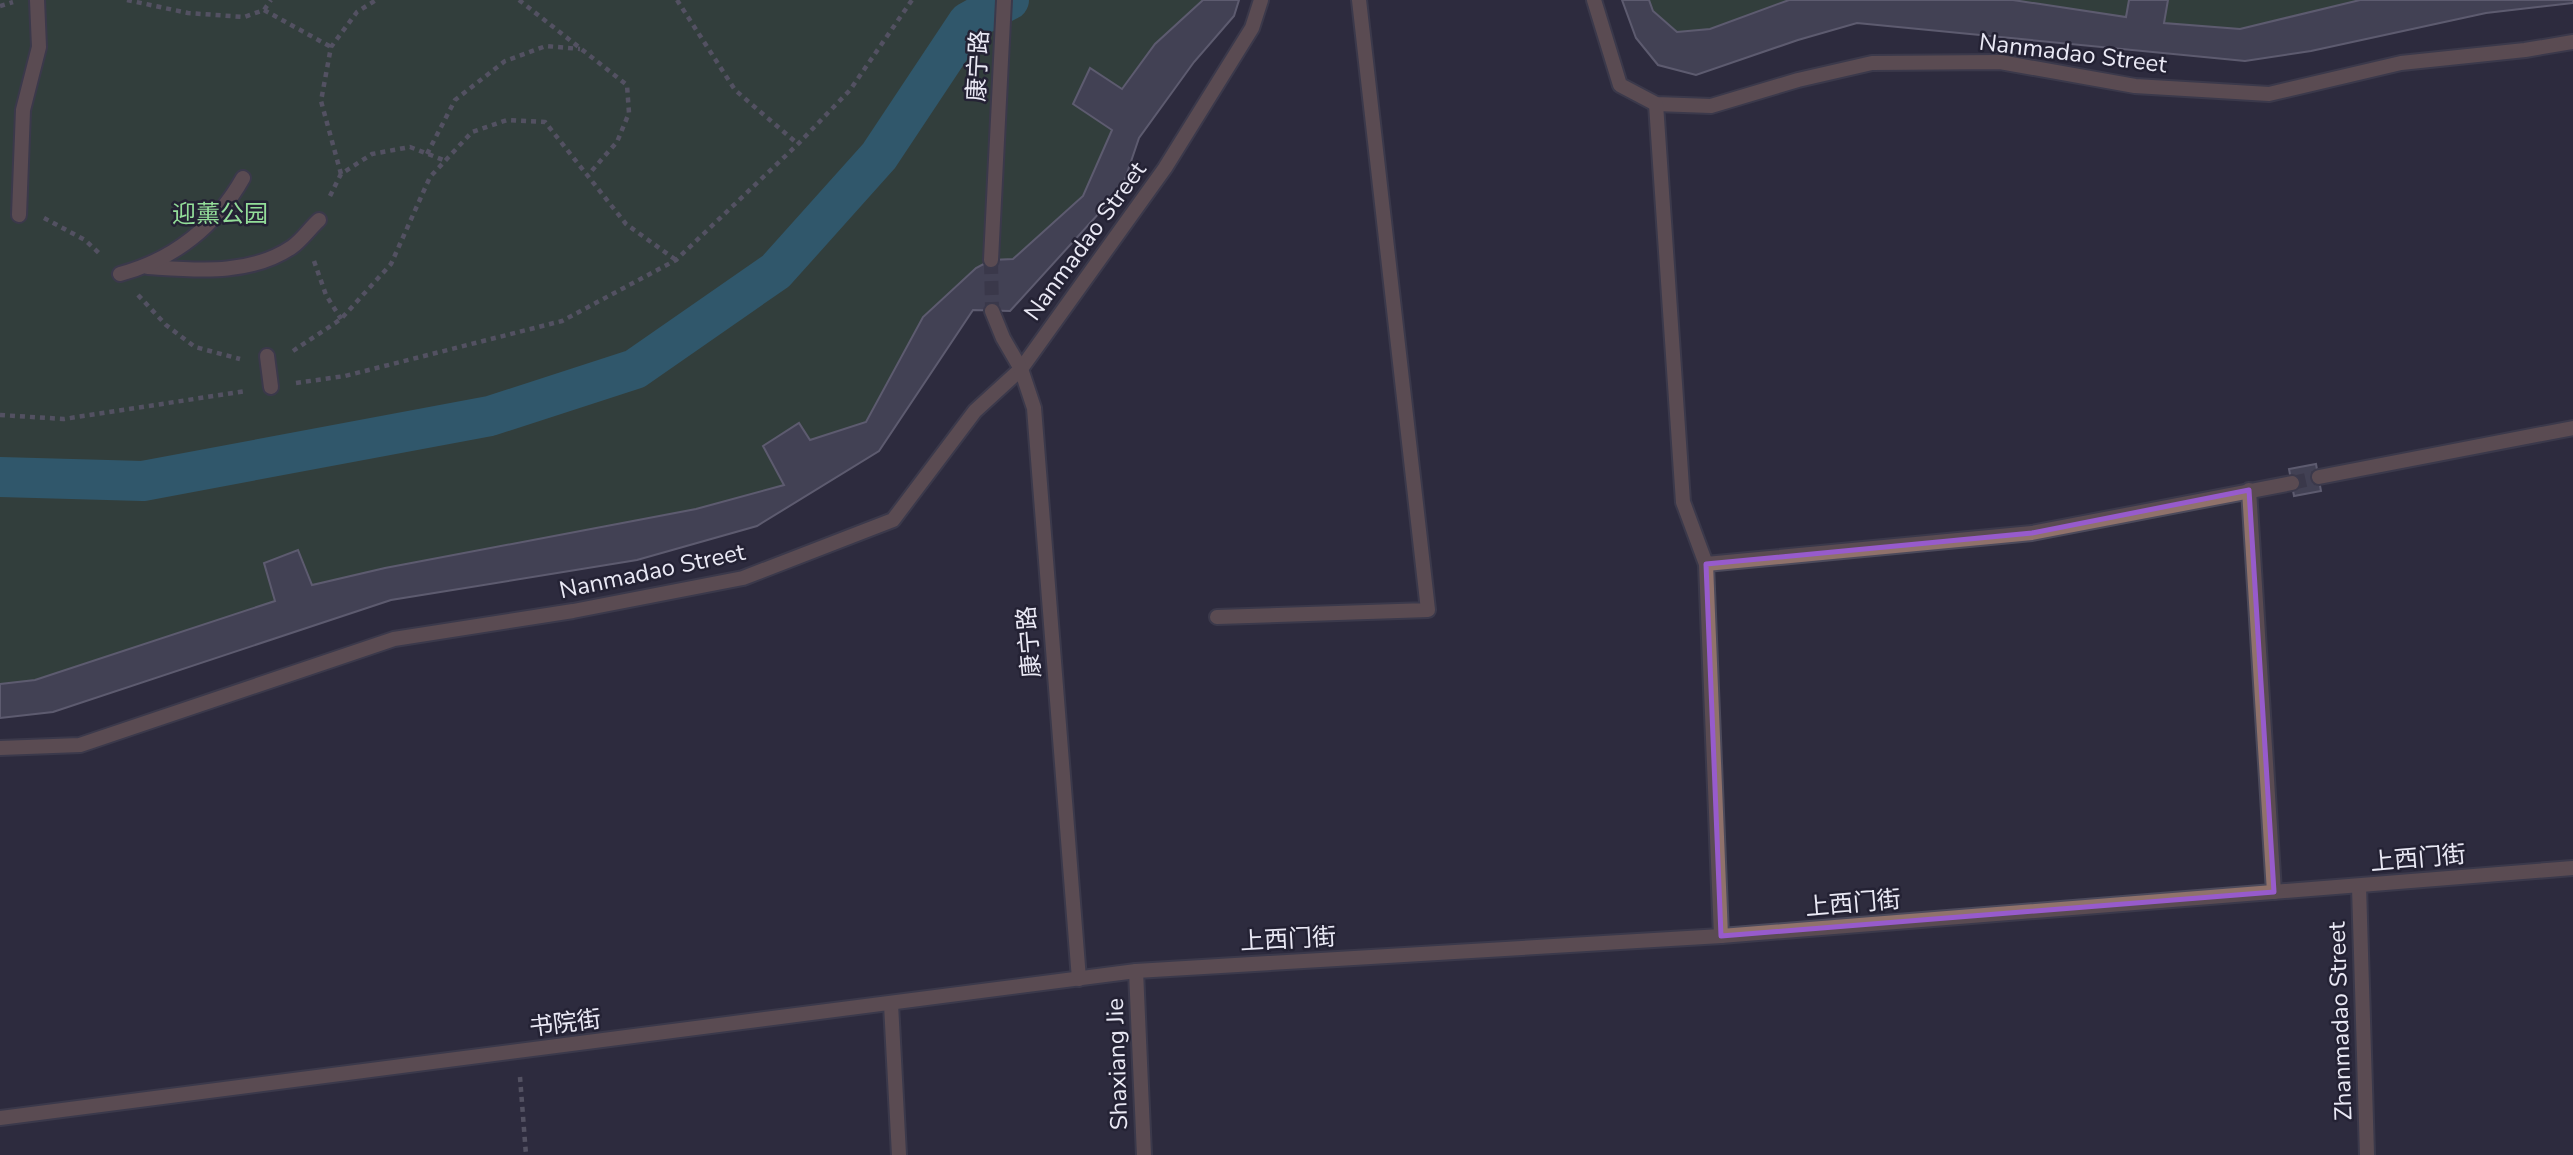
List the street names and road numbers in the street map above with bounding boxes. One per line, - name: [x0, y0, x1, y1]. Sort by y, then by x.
- street label: Nanmadao Street: [1977, 26, 2169, 80]
- street label: 康宁路: [960, 29, 996, 103]
- street label: Nanmadao Street: [1016, 155, 1154, 327]
- street label: Nanmadao Street: [556, 536, 748, 606]
- street label: 康宁路: [1010, 605, 1048, 679]
- street label: 上西门街: [2369, 838, 2467, 878]
- street label: 上西门街: [1804, 883, 1902, 923]
- street label: Zhanmadao Street: [2321, 920, 2359, 1121]
- street label: 上西门街: [1239, 921, 1337, 957]
- street label: Shaxiang Jie: [1099, 997, 1135, 1131]
- street label: 书院街: [527, 1003, 603, 1043]

